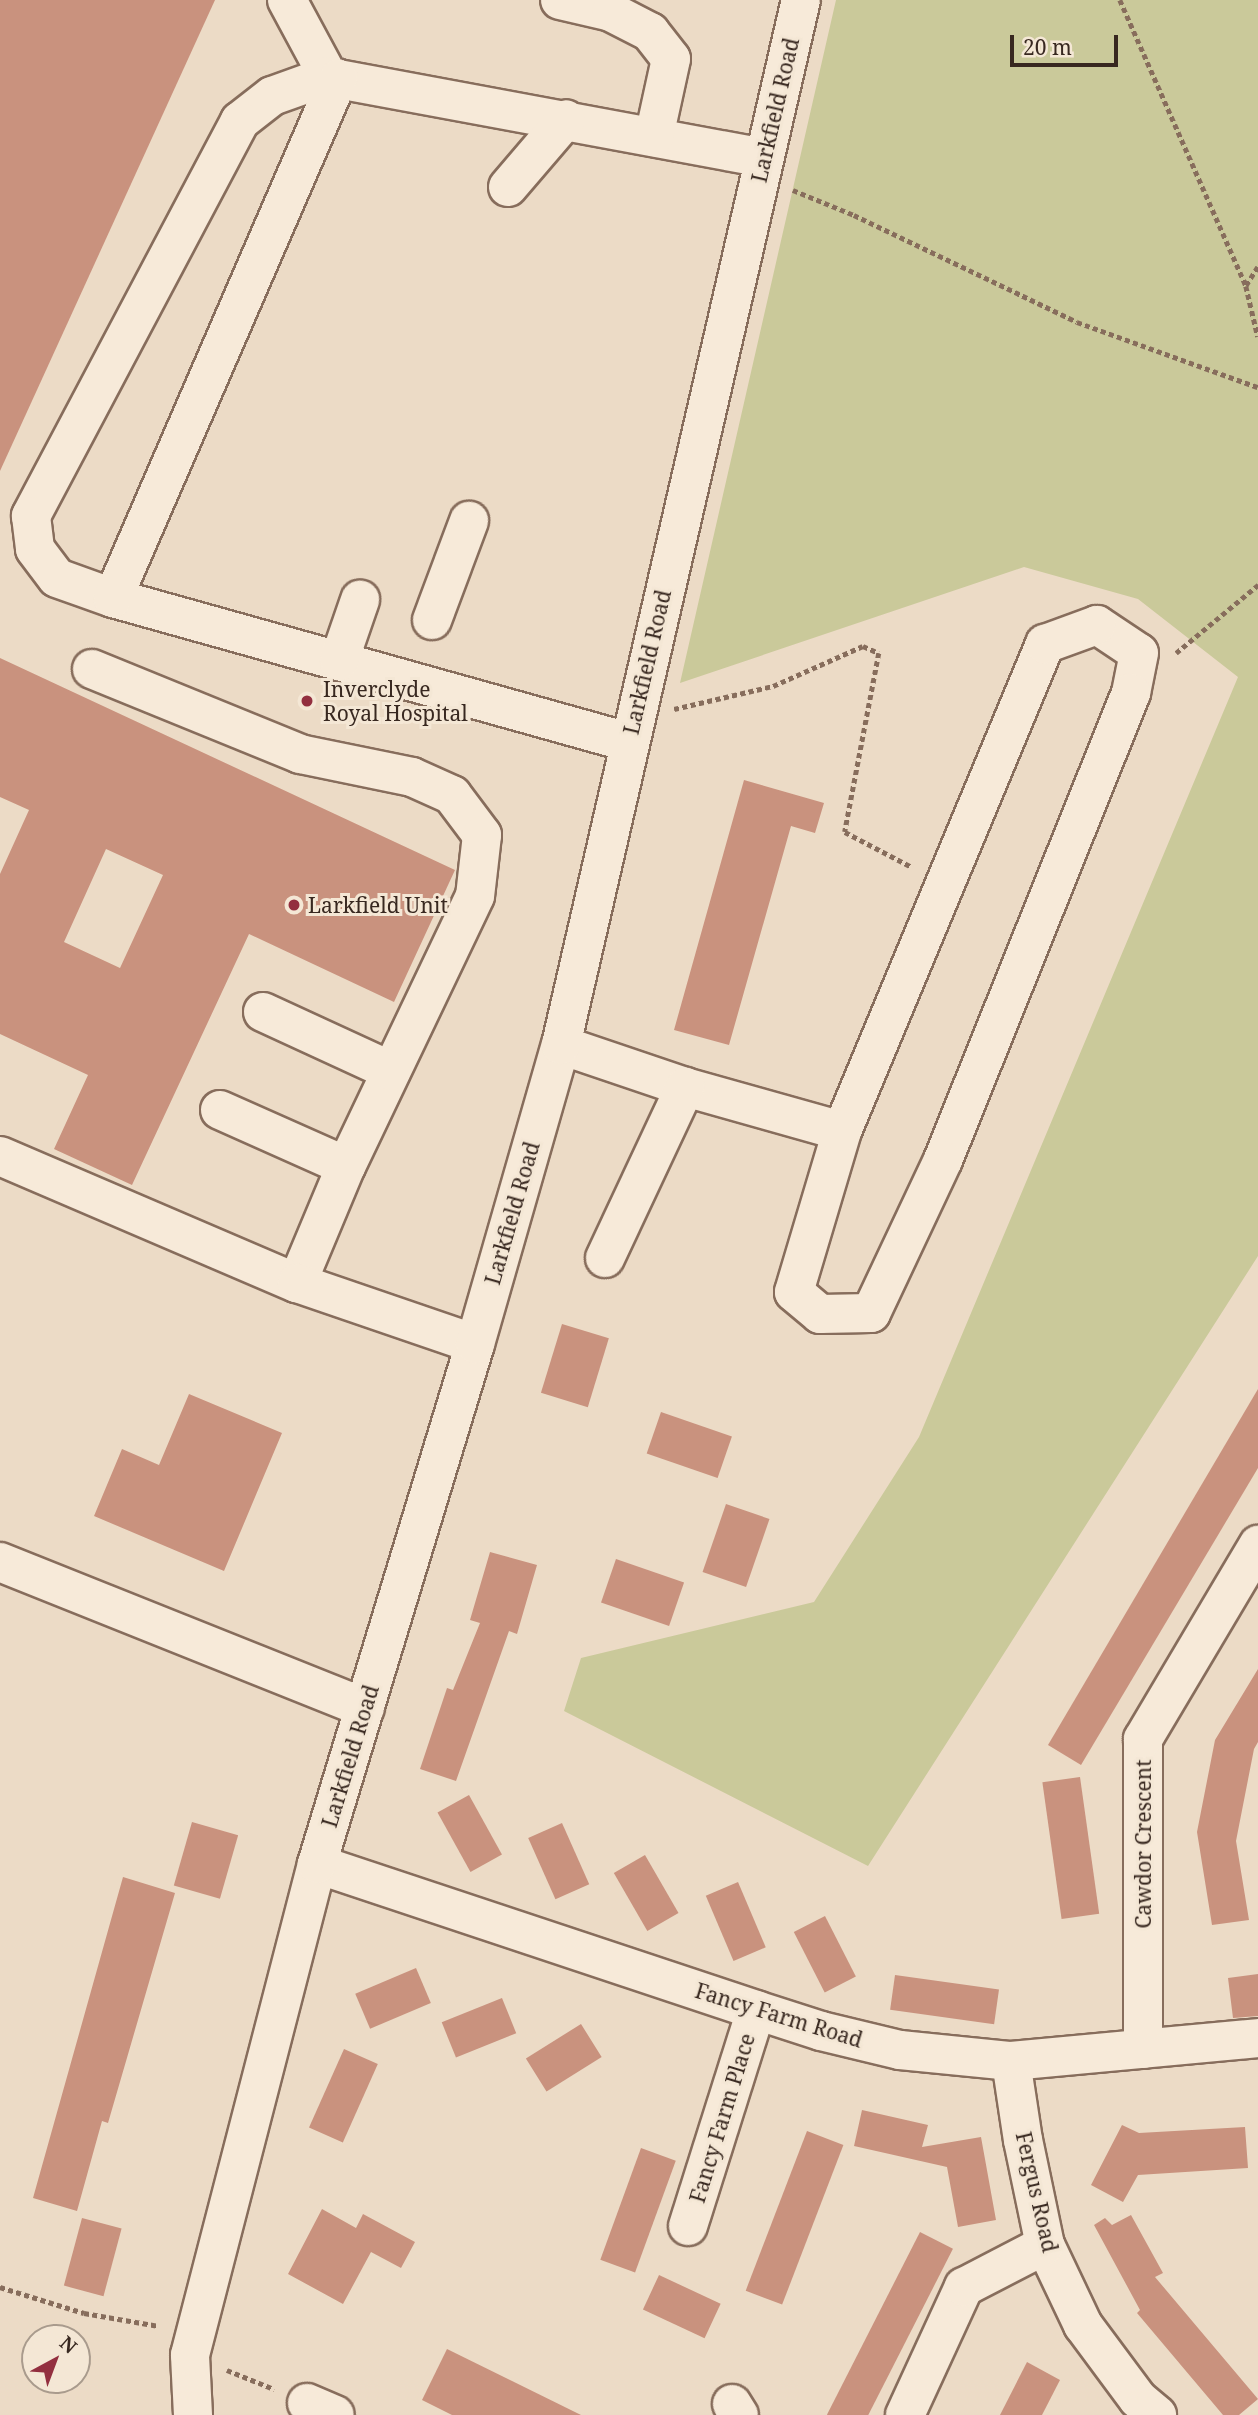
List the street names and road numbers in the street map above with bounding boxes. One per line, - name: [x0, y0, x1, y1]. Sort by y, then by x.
- street label: Larkfield Road: [746, 35, 804, 185]
- street label: Larkfield Road: [618, 587, 676, 737]
- street label: Larkfield Road: [480, 1139, 544, 1287]
- street label: Larkfield Road: [316, 1682, 384, 1830]
- street label: Cawdor Crescent: [1130, 1759, 1156, 1929]
- street label: Fancy Farm Road: [692, 1978, 866, 2052]
- street label: Fancy Farm Place: [684, 2030, 760, 2206]
- street label: Fergus Road: [1011, 2129, 1063, 2255]

